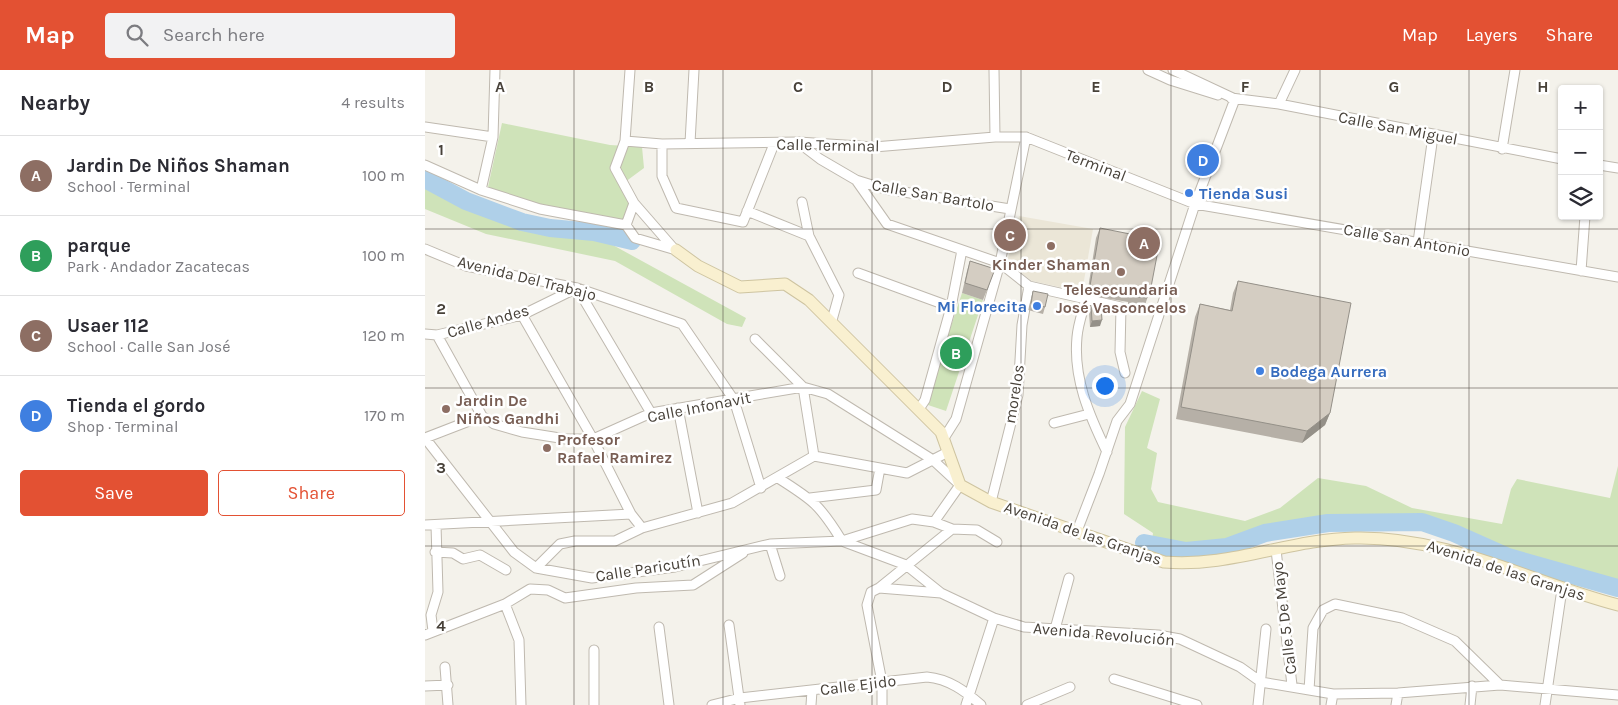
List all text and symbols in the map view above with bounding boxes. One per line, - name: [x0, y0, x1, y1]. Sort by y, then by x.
- search box: [105, 13, 455, 58]
- text: Map: [25, 21, 75, 49]
- icon: search: [123, 21, 151, 49]
- text: Search here: [163, 24, 265, 46]
- text: Map: [1402, 24, 1438, 46]
- text: Layers: [1466, 24, 1518, 46]
- text: Share: [1546, 24, 1593, 46]
- text: A: [495, 77, 505, 96]
- text: B: [644, 77, 654, 96]
- text: C: [793, 77, 803, 96]
- text: D: [942, 77, 953, 96]
- text: E: [1091, 77, 1101, 96]
- text: F: [1241, 77, 1250, 96]
- text: G: [1389, 77, 1399, 96]
- text: H: [1537, 77, 1549, 96]
- map controls: [1558, 85, 1603, 220]
- button: +: [1558, 85, 1603, 130]
- text: Nearby: [20, 91, 90, 115]
- text: 4 results: [341, 93, 405, 112]
- street label: Calle San Miguel: [1337, 107, 1459, 149]
- button: −: [1558, 130, 1603, 175]
- street label: Calle Terminal: [776, 135, 880, 155]
- text: 1: [438, 140, 444, 159]
- pin: D: [1187, 141, 1219, 179]
- street label: Terminal: [1063, 145, 1129, 185]
- text: Jardin De Niños Shaman: [67, 155, 290, 177]
- text: A: [31, 166, 41, 185]
- text: 100 m: [362, 166, 405, 185]
- street label: Calle San Bartolo: [870, 175, 996, 215]
- button: layers: [1558, 175, 1603, 220]
- text: School · Terminal: [67, 177, 191, 196]
- place label: Tienda Susi: [1199, 184, 1288, 203]
- marker: Tienda Susi: [1183, 187, 1195, 199]
- pin: C: [994, 216, 1026, 254]
- street label: Calle San Antonio: [1342, 220, 1472, 260]
- pin: A: [1128, 224, 1160, 262]
- text: parque: [67, 235, 131, 257]
- marker: Kinder Shaman: [1045, 240, 1057, 252]
- text: B: [31, 246, 41, 265]
- text: 100 m: [362, 246, 405, 265]
- street label: Avenida Del Trabajo: [456, 252, 598, 304]
- place label: Kinder Shaman: [992, 255, 1110, 274]
- text: Park · Andador Zacatecas: [67, 257, 250, 276]
- marker: Telesecundaria José Vasconcelos: [1115, 266, 1127, 278]
- place label: Telesecundaria José Vasconcelos: [1056, 280, 1186, 317]
- place label: Mi Florecita: [937, 297, 1027, 316]
- text: 2: [436, 299, 446, 318]
- street label: Calle Andes: [445, 300, 531, 342]
- marker: Mi Florecita: [1031, 300, 1043, 312]
- text: Usaer 112: [67, 315, 149, 337]
- text: C: [31, 326, 41, 345]
- text: 120 m: [362, 326, 405, 345]
- pin: B: [940, 334, 972, 372]
- text: School · Calle San José: [67, 337, 230, 356]
- place label: Bodega Aurrera: [1270, 362, 1387, 381]
- street label: morelos: [1000, 363, 1028, 425]
- marker: Bodega Aurrera: [1254, 365, 1266, 377]
- your location: [1092, 373, 1118, 399]
- street label: Calle Infonavit: [646, 388, 752, 426]
- place label: Jardin De Niños Gandhi: [456, 391, 559, 428]
- text: Tienda el gordo: [67, 395, 205, 417]
- marker: Jardin De Niños Gandhi: [440, 403, 452, 415]
- text: D: [31, 406, 41, 425]
- text: 170 m: [364, 406, 405, 425]
- text: Shop · Terminal: [67, 417, 178, 436]
- place label: Profesor Rafael Ramirez: [557, 430, 672, 467]
- marker: Profesor Rafael Ramirez: [541, 442, 553, 454]
- text: 3: [436, 458, 446, 477]
- button: Save: [20, 470, 208, 516]
- button: Share: [218, 470, 405, 516]
- street label: Avenida de las Granjas: [1002, 497, 1164, 569]
- street label: Avenida de las Granjas: [1424, 535, 1588, 605]
- street label: Calle Paricutín: [594, 550, 702, 586]
- street label: Calle 5 De Mayo: [1268, 560, 1300, 676]
- text: 4: [436, 616, 446, 635]
- street label: Avenida Revolución: [1032, 618, 1176, 650]
- street label: Calle Ejido: [819, 671, 897, 699]

